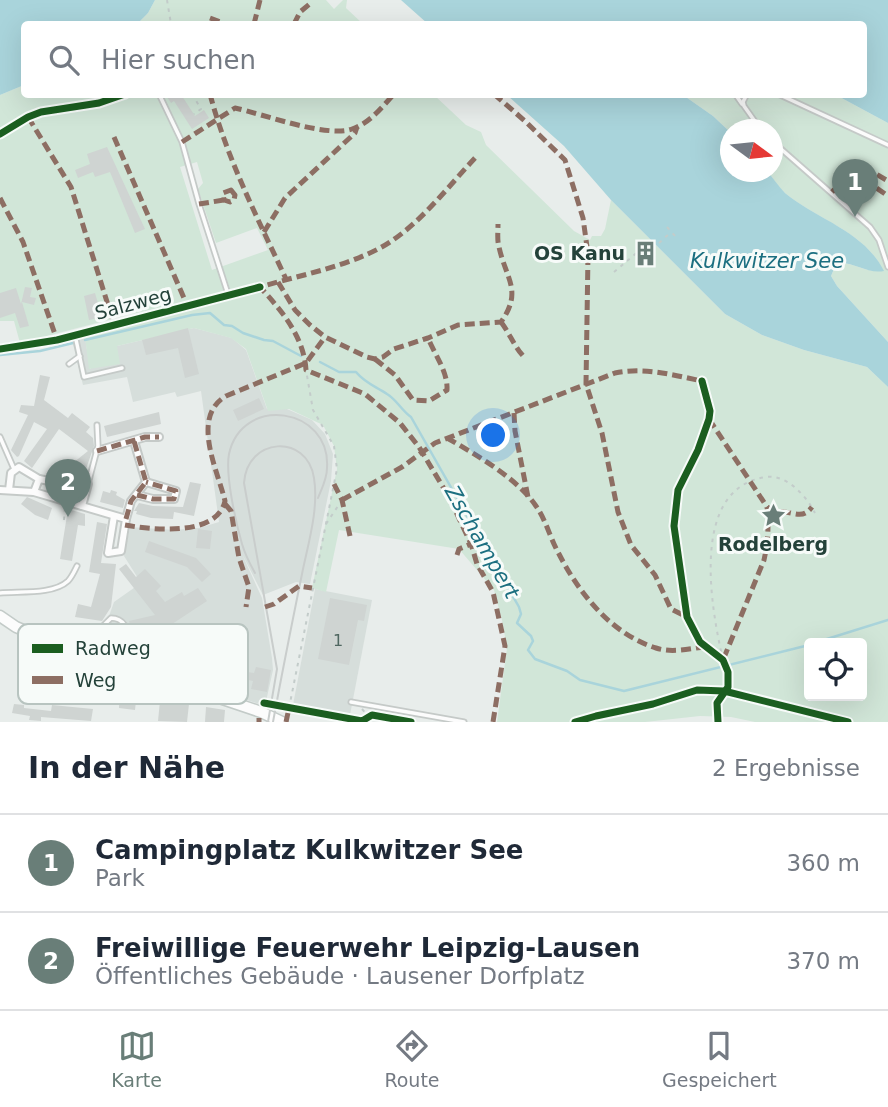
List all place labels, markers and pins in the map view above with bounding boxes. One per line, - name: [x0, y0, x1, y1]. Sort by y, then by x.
- pin: 1: [832, 159, 878, 217]
- building icon: OS Kanu: [631, 239, 659, 267]
- place label: OS Kanu: [534, 242, 625, 264]
- pin: 2: [45, 459, 91, 517]
- place icon: Rodelberg: [759, 502, 787, 530]
- place label: Rodelberg: [718, 533, 828, 555]

